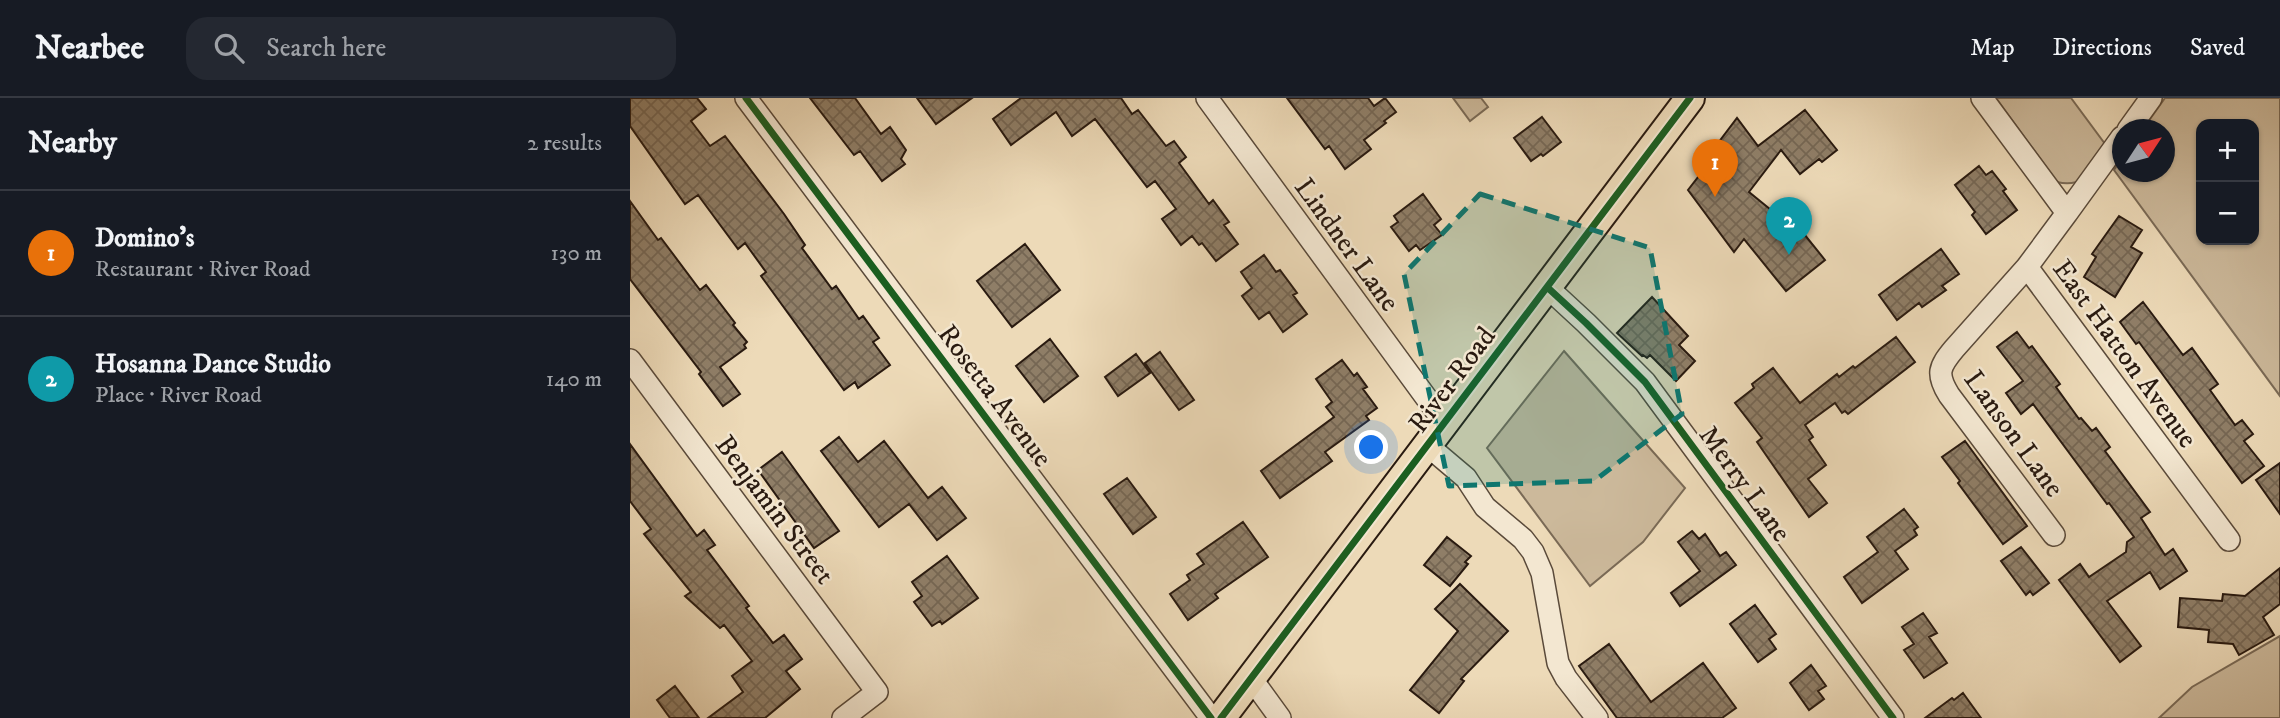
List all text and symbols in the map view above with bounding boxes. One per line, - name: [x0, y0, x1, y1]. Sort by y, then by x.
- search box: [186, 17, 676, 80]
- text: Nearbee: [35, 28, 144, 69]
- icon: search: [210, 29, 248, 67]
- text: Search here: [266, 32, 386, 65]
- text: Map: [1970, 33, 2015, 63]
- text: Directions: [2053, 33, 2152, 63]
- text: Saved: [2190, 33, 2245, 63]
- north arrow: [2112, 119, 2175, 182]
- map controls: [2196, 119, 2259, 245]
- button: +: [2196, 119, 2259, 182]
- text: Nearby: [28, 125, 117, 162]
- text: 2 results: [527, 129, 602, 158]
- pin: 1: [1692, 139, 1738, 197]
- street label: Lindner Lane: [1287, 171, 1407, 319]
- button: −: [2196, 182, 2259, 245]
- pin: 2: [1766, 197, 1812, 255]
- text: Domino's: [95, 222, 194, 255]
- text: 1: [47, 239, 55, 268]
- text: 130 m: [550, 239, 602, 268]
- street label: East Hatton Avenue: [2045, 253, 2205, 455]
- text: Restaurant · River Road: [95, 255, 311, 284]
- street label: Rosetta Avenue: [930, 318, 1060, 474]
- street label: River Road: [1401, 320, 1504, 440]
- text: Hosanna Dance Studio: [95, 348, 331, 381]
- street label: Lanson Lane: [1956, 364, 2072, 504]
- text: 2: [45, 365, 57, 394]
- text: 140 m: [546, 365, 602, 394]
- text: Place · River Road: [95, 381, 262, 410]
- street label: Merry Lane: [1691, 419, 1799, 549]
- street label: Benjamin Street: [707, 428, 842, 591]
- your location: [1354, 430, 1388, 464]

